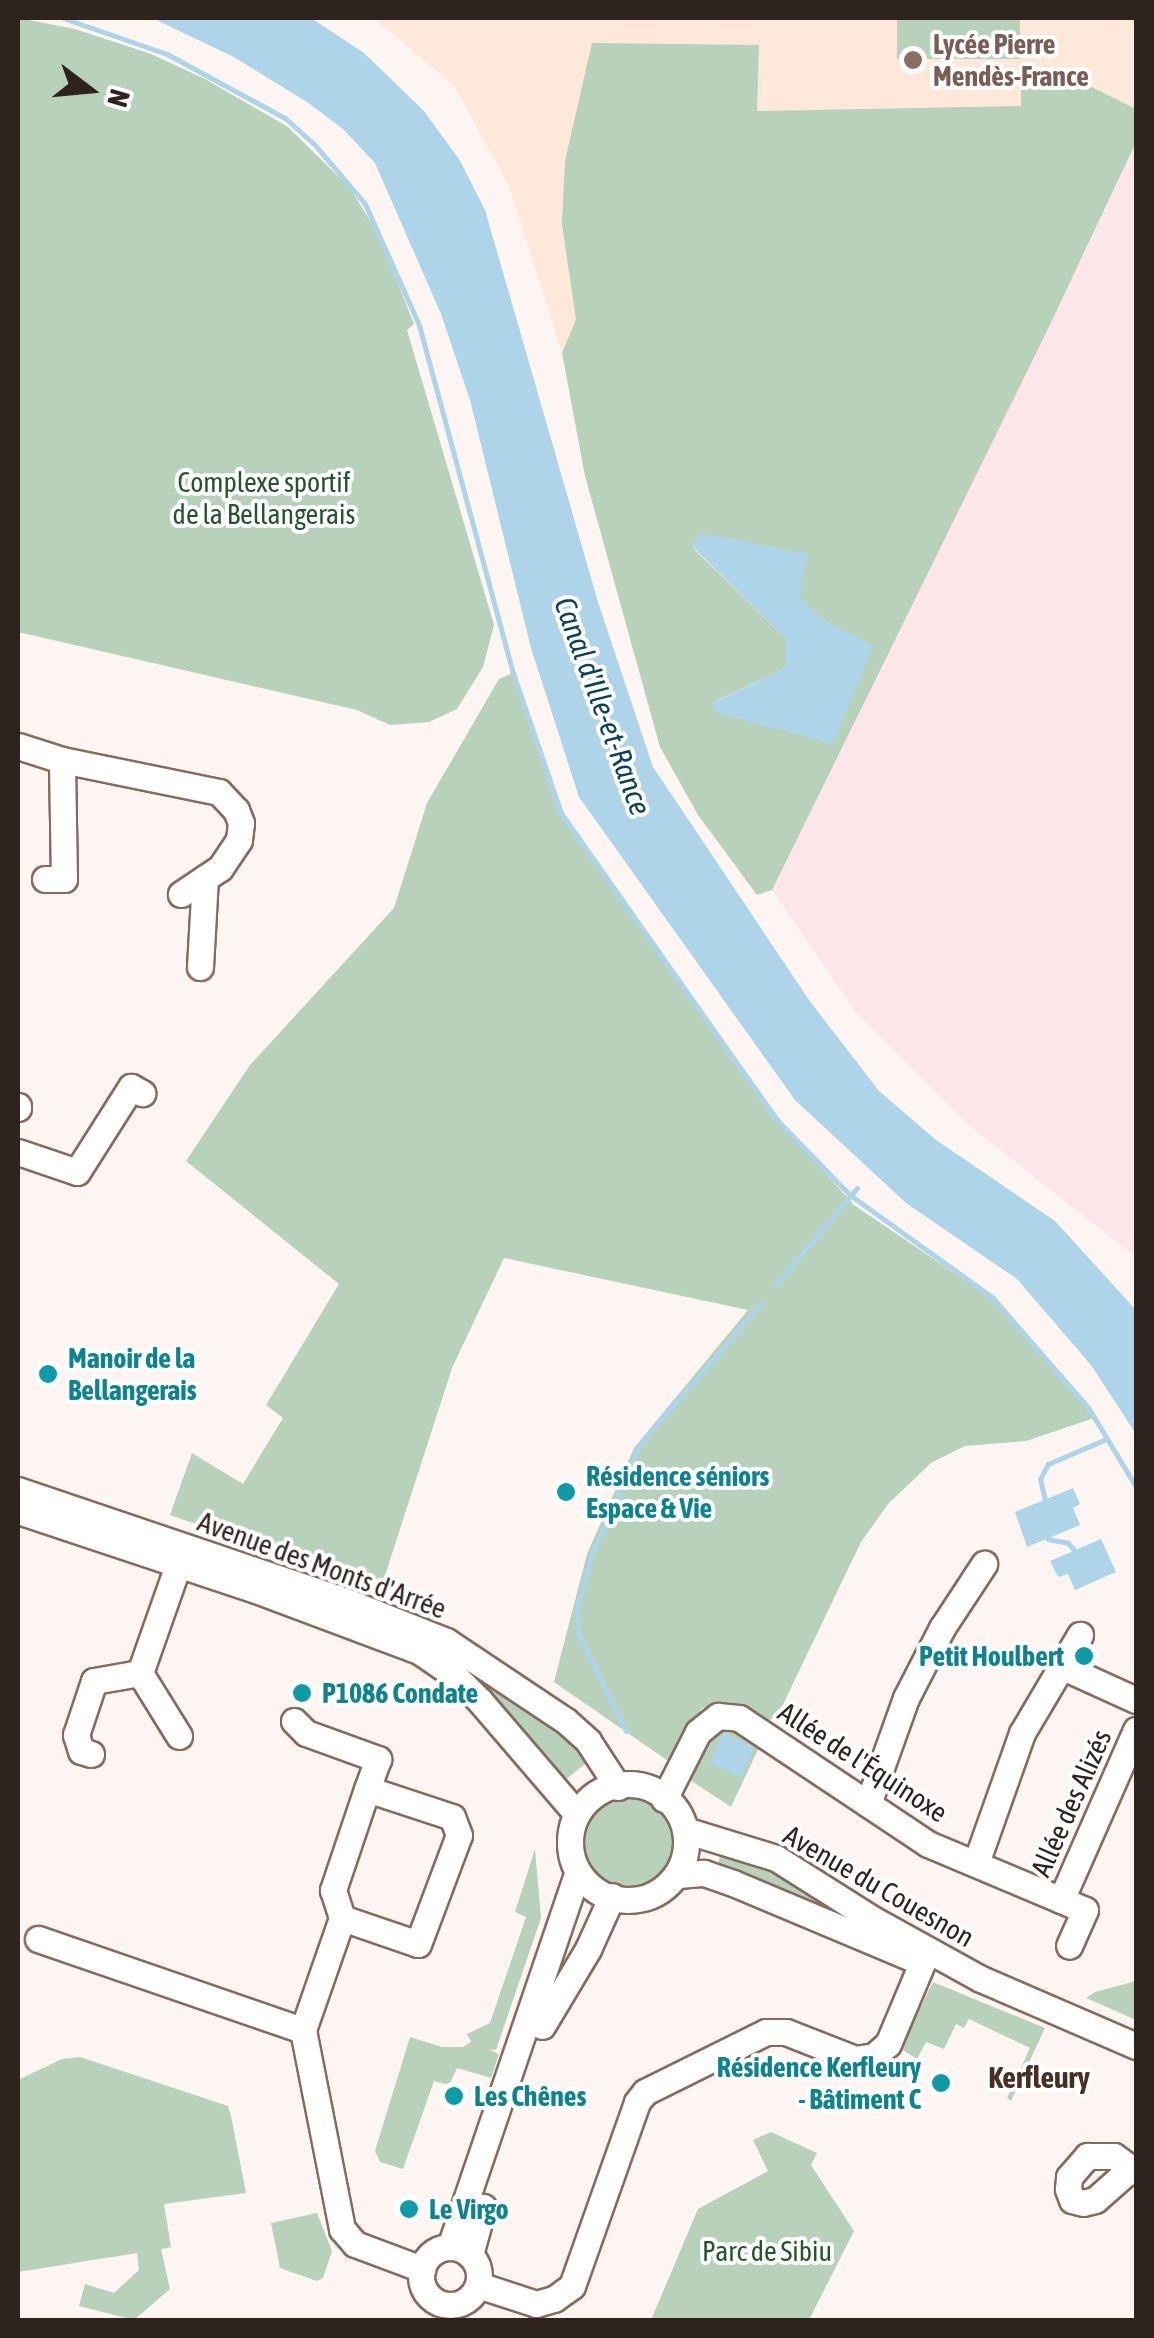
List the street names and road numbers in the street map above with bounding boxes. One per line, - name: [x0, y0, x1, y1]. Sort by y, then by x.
- street label: Avenue des Monts d'Arrée: [193, 1504, 451, 1626]
- street label: Allée de l'Équinoxe: [772, 1695, 954, 1829]
- street label: Allée des Alizés: [1024, 1724, 1118, 1882]
- street label: Avenue du Couesnon: [778, 1818, 980, 1954]

